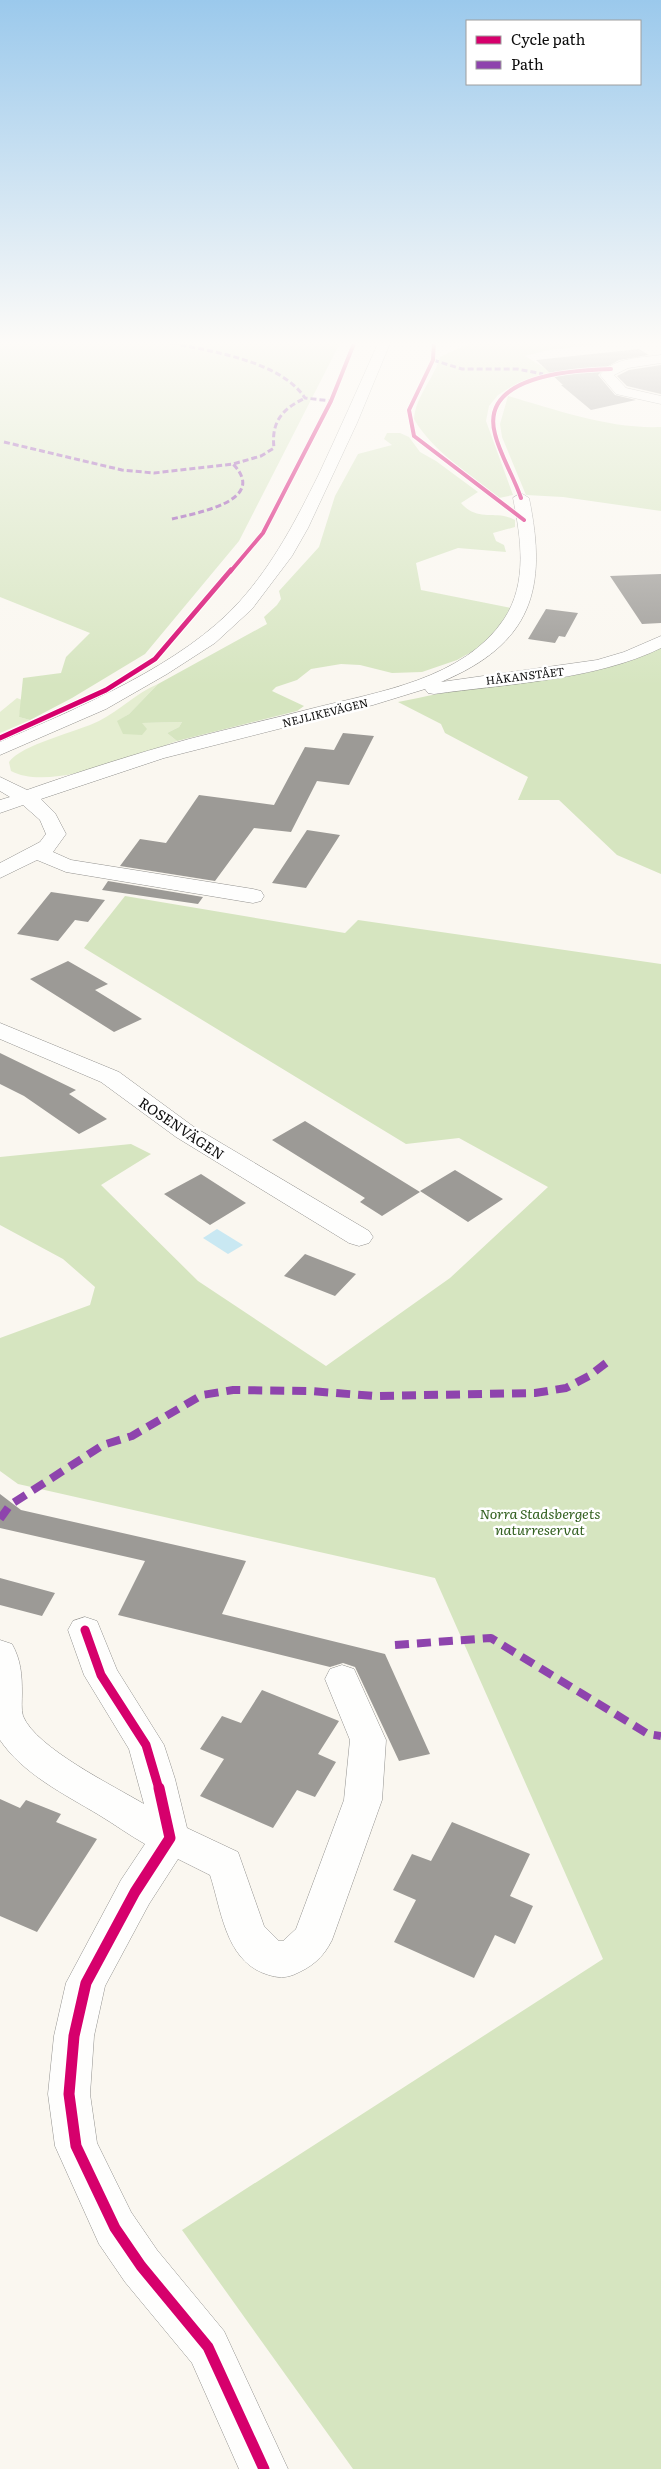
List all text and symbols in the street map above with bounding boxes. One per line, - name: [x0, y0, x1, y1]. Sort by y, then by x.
- legend: [466, 20, 641, 85]
- text: Cycle path: [511, 27, 586, 50]
- text: Path: [511, 52, 544, 75]
- street label: HÅKANSTÅET: [485, 662, 565, 688]
- street label: NEJLIKEVÄGEN: [280, 694, 370, 730]
- street label: ROSENVÄGEN: [135, 1092, 229, 1164]
- park label: Norra Stadsbergets naturreservat: [480, 1503, 600, 1539]

